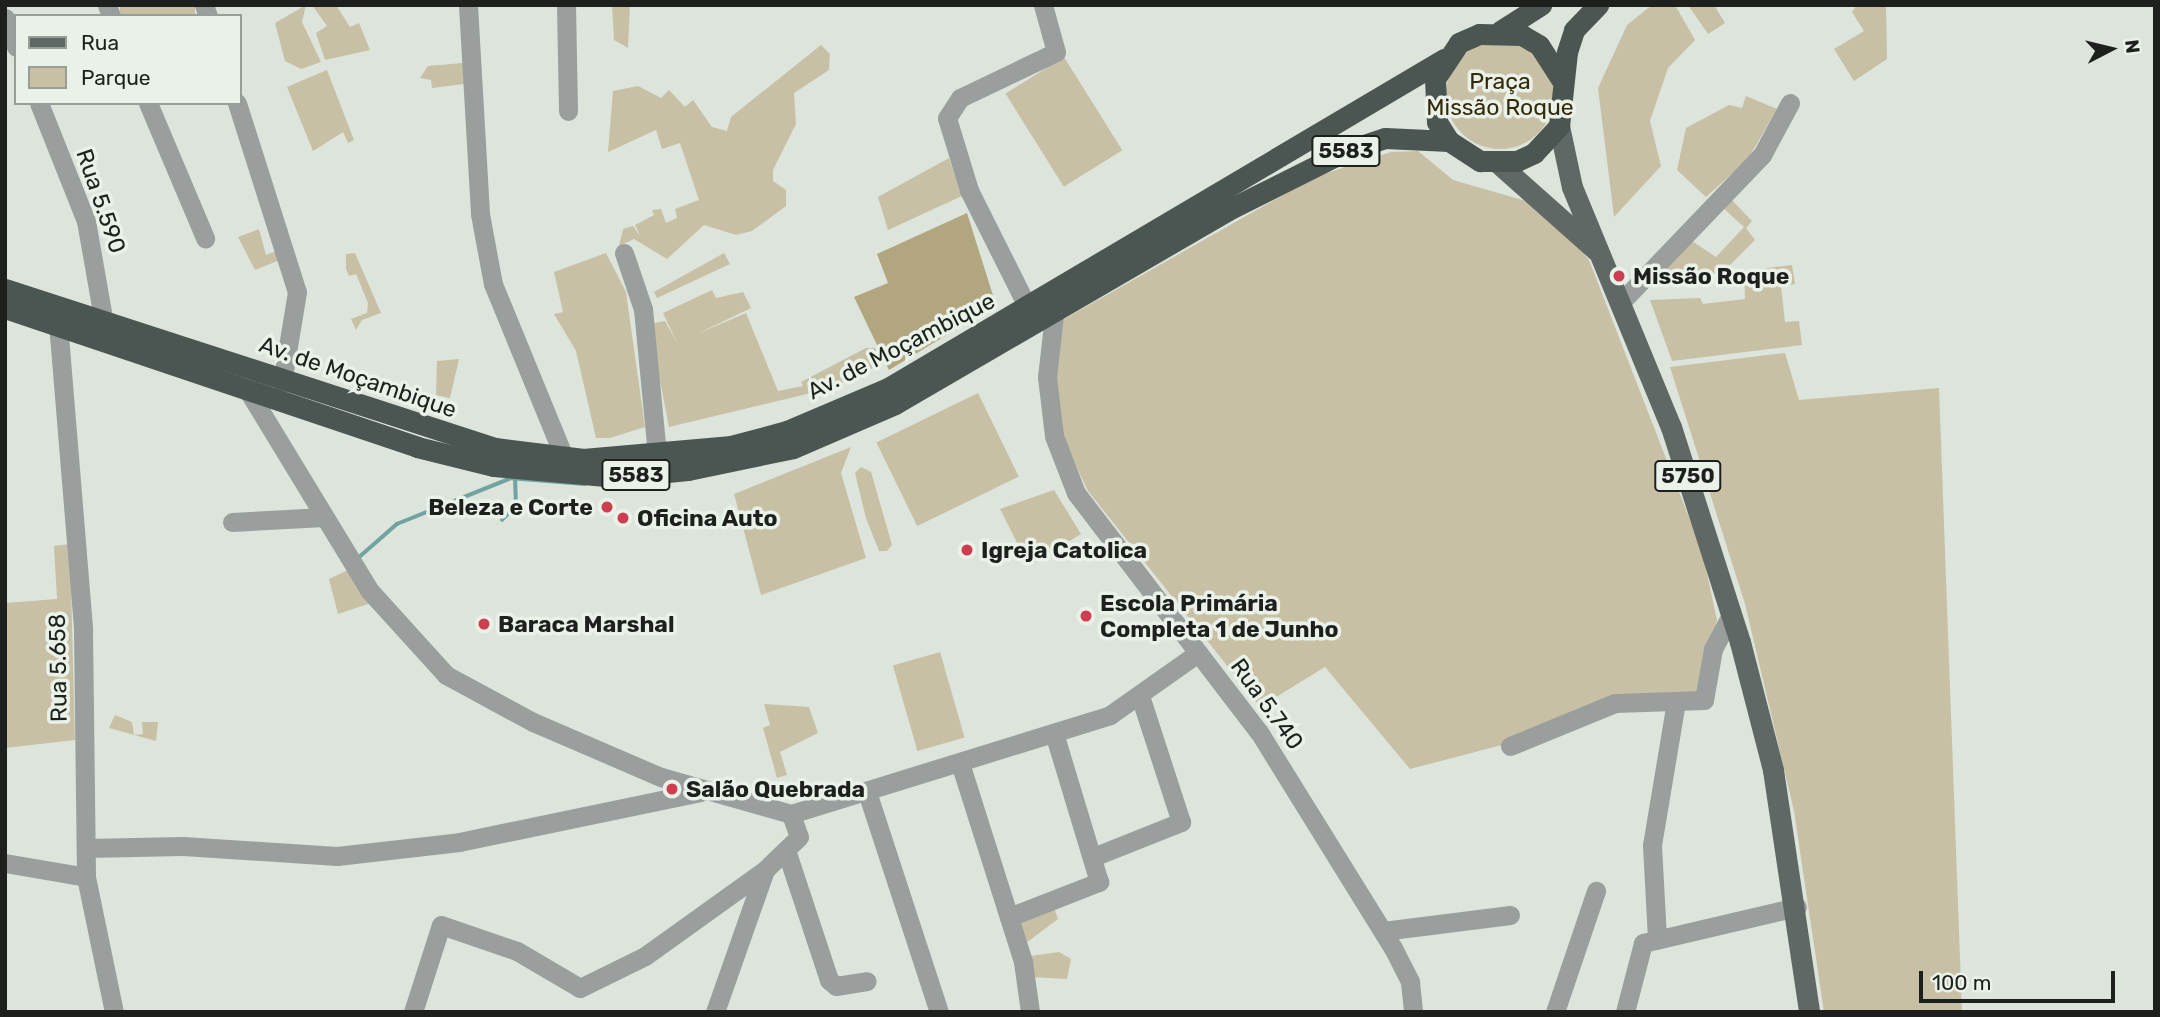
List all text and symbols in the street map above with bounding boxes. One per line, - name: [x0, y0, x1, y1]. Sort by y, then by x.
- legend: [14, 14, 242, 105]
- north arrow: [2076, 14, 2146, 84]
- text: Rua: [81, 30, 119, 55]
- text: N: [2120, 38, 2145, 55]
- text: Parque: [81, 65, 151, 90]
- park label: Praça Missão Roque: [1426, 67, 1574, 121]
- road number: 5583: [1311, 134, 1381, 168]
- street label: Rua 5.590: [70, 145, 132, 257]
- place label: Missão Roque: [1633, 262, 1789, 290]
- marker: Missão Roque: [1611, 268, 1627, 284]
- street label: Av. de Moçambique: [803, 287, 999, 405]
- street label: Av. de Moçambique: [256, 330, 460, 424]
- road number: 5583: [601, 458, 671, 492]
- road number: 5750: [1653, 458, 1723, 494]
- place label: Beleza e Corte: [428, 493, 593, 521]
- marker: Beleza e Corte: [599, 499, 615, 515]
- place label: Oficina Auto: [637, 504, 778, 532]
- marker: Oficina Auto: [615, 510, 631, 526]
- place label: Igreja Catolica: [981, 536, 1147, 564]
- marker: Igreja Catolica: [959, 542, 975, 558]
- place label: Escola Primária Completa 1 de Junho: [1100, 589, 1339, 643]
- marker: Escola Primária Completa 1 de Junho: [1078, 608, 1094, 624]
- place label: Baraca Marshal: [498, 610, 674, 638]
- street label: Rua 5.658: [43, 614, 73, 722]
- marker: Baraca Marshal: [476, 616, 492, 632]
- street label: Rua 5.740: [1225, 653, 1309, 755]
- place label: Salão Quebrada: [686, 775, 865, 803]
- marker: Salão Quebrada: [664, 781, 680, 797]
- scale bar: [1922, 958, 2118, 1002]
- text: 100 m: [1932, 970, 1991, 995]

